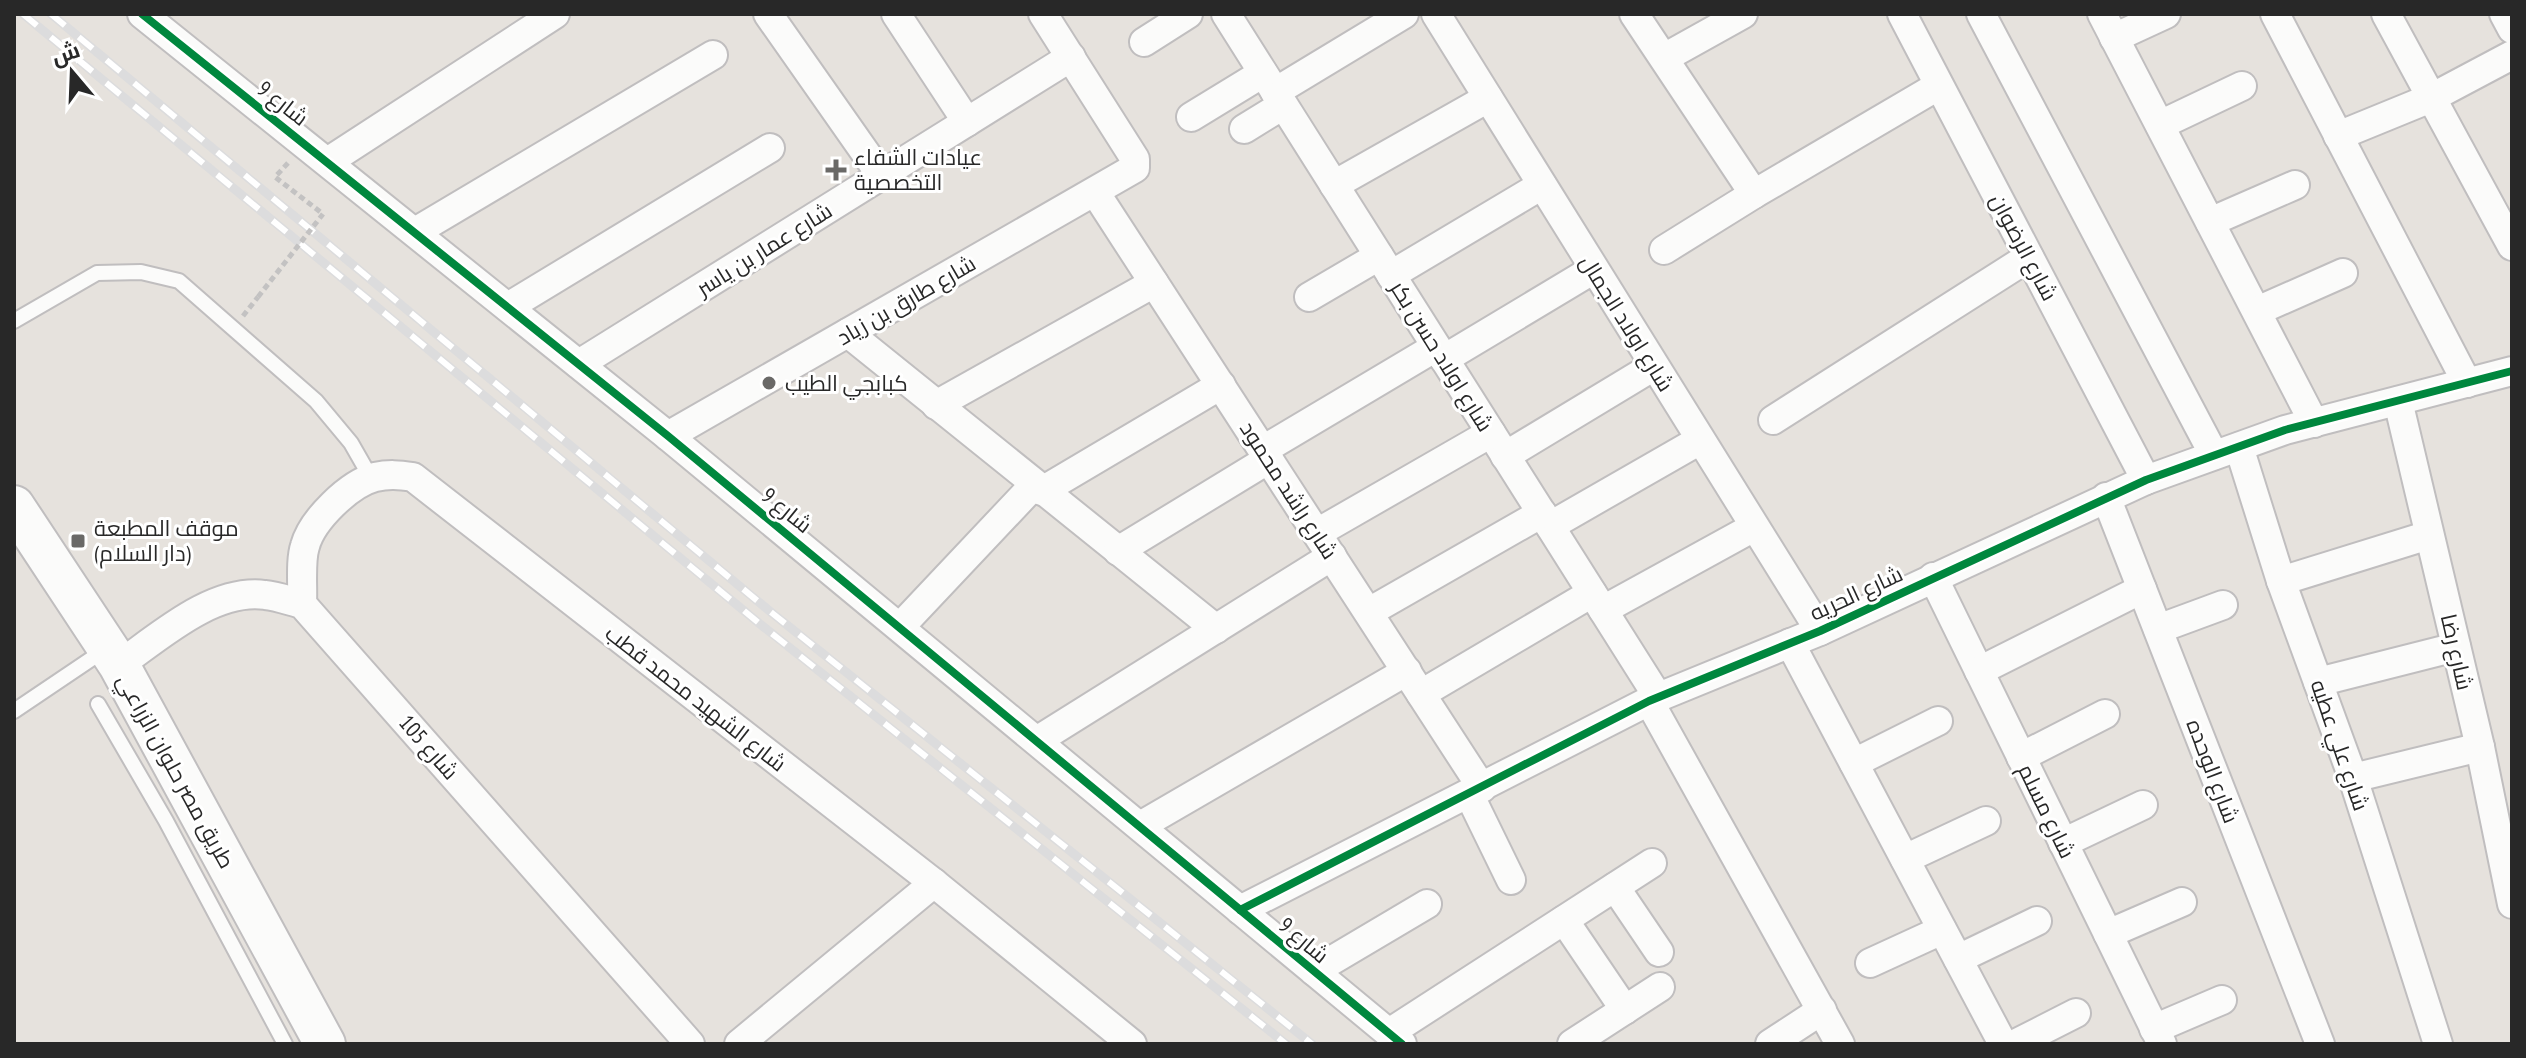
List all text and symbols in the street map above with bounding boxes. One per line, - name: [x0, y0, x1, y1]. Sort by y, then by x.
- north arrow: [32, 32, 112, 112]
- text: ش: [48, 35, 83, 71]
- street label: شارع 9: [251, 74, 314, 132]
- place label: عيادات الشفاء التخصصية: [854, 143, 982, 196]
- marker: عيادات الشفاء التخصصية: [825, 159, 847, 181]
- street label: شارع الرضوان: [1983, 189, 2064, 306]
- street label: شارع عمار بن ياسر: [689, 196, 838, 304]
- street label: شارع طارق بن زياد: [831, 249, 981, 352]
- street label: شارع اولاد الجمال: [1573, 249, 1680, 397]
- street label: شارع اولاد حسن بكر: [1383, 274, 1500, 437]
- place label: كبابجي الطيب: [785, 369, 908, 400]
- marker: كبابجي الطيب: [760, 374, 778, 392]
- street label: شارع راشد محمود: [1233, 416, 1344, 565]
- street label: شارع 9: [755, 481, 818, 540]
- place label: موقف المطبعة (دار السلام): [94, 514, 239, 569]
- marker: موقف المطبعة (دار السلام): [69, 532, 87, 550]
- street label: شارع الحريه: [1805, 559, 1907, 628]
- street label: شارع رضا: [2434, 611, 2479, 693]
- street label: شارع الشهيد محمد قطب: [599, 619, 792, 778]
- street label: طريق مصر حلوان الزراعي: [108, 669, 241, 875]
- street label: شارع علي عطيه: [2302, 676, 2376, 815]
- street label: شارع 105: [392, 709, 465, 786]
- street label: شارع الوحده: [2180, 715, 2246, 827]
- street label: شارع مسلم: [2010, 759, 2082, 864]
- street label: شارع 9: [1272, 911, 1335, 970]

